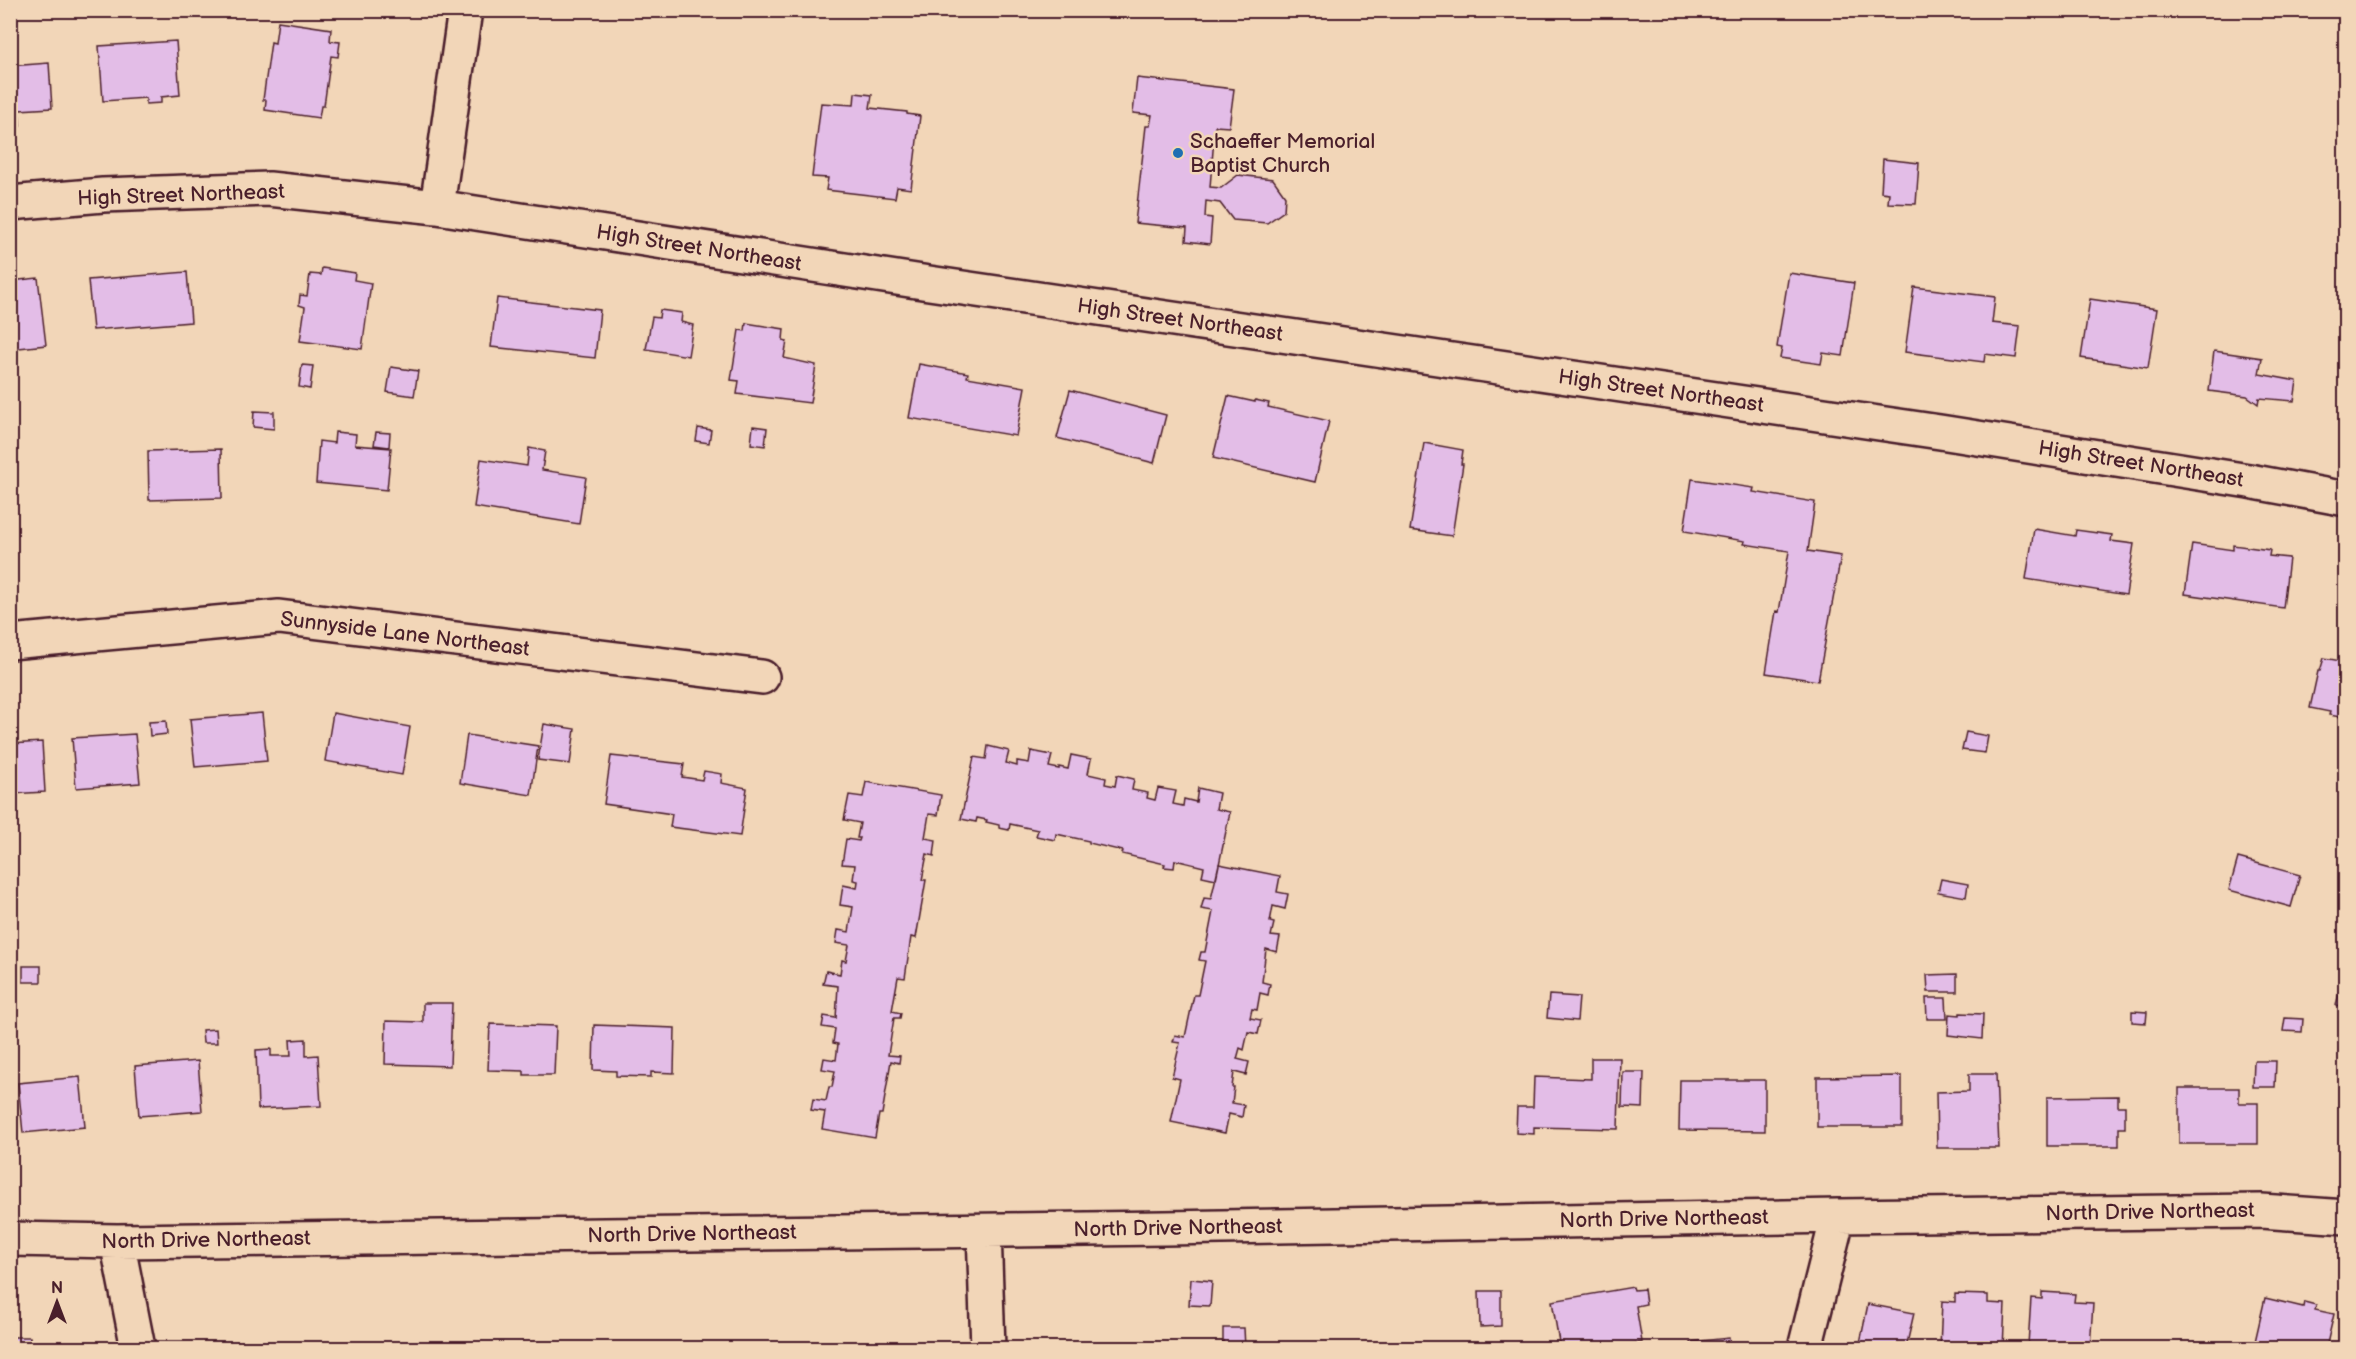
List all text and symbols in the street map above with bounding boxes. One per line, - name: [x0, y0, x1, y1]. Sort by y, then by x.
- place label: Schaeffer Memorial Baptist Church: [1190, 129, 1375, 178]
- marker: Schaeffer Memorial Baptist Church: [1171, 146, 1185, 160]
- street label: High Street Northeast: [77, 179, 286, 211]
- street label: High Street Northeast: [595, 219, 804, 277]
- street label: High Street Northeast: [1076, 293, 1285, 347]
- street label: High Street Northeast: [1557, 364, 1766, 418]
- street label: High Street Northeast: [2037, 435, 2246, 493]
- street label: Sunnyside Lane Northeast: [279, 606, 532, 662]
- street label: North Drive Northeast: [2045, 1198, 2255, 1226]
- street label: North Drive Northeast: [1559, 1205, 1769, 1233]
- street label: North Drive Northeast: [1073, 1214, 1283, 1242]
- street label: North Drive Northeast: [587, 1220, 797, 1248]
- street label: North Drive Northeast: [101, 1226, 311, 1254]
- north arrow: [27, 1272, 87, 1332]
- text: N: [51, 1279, 63, 1298]

